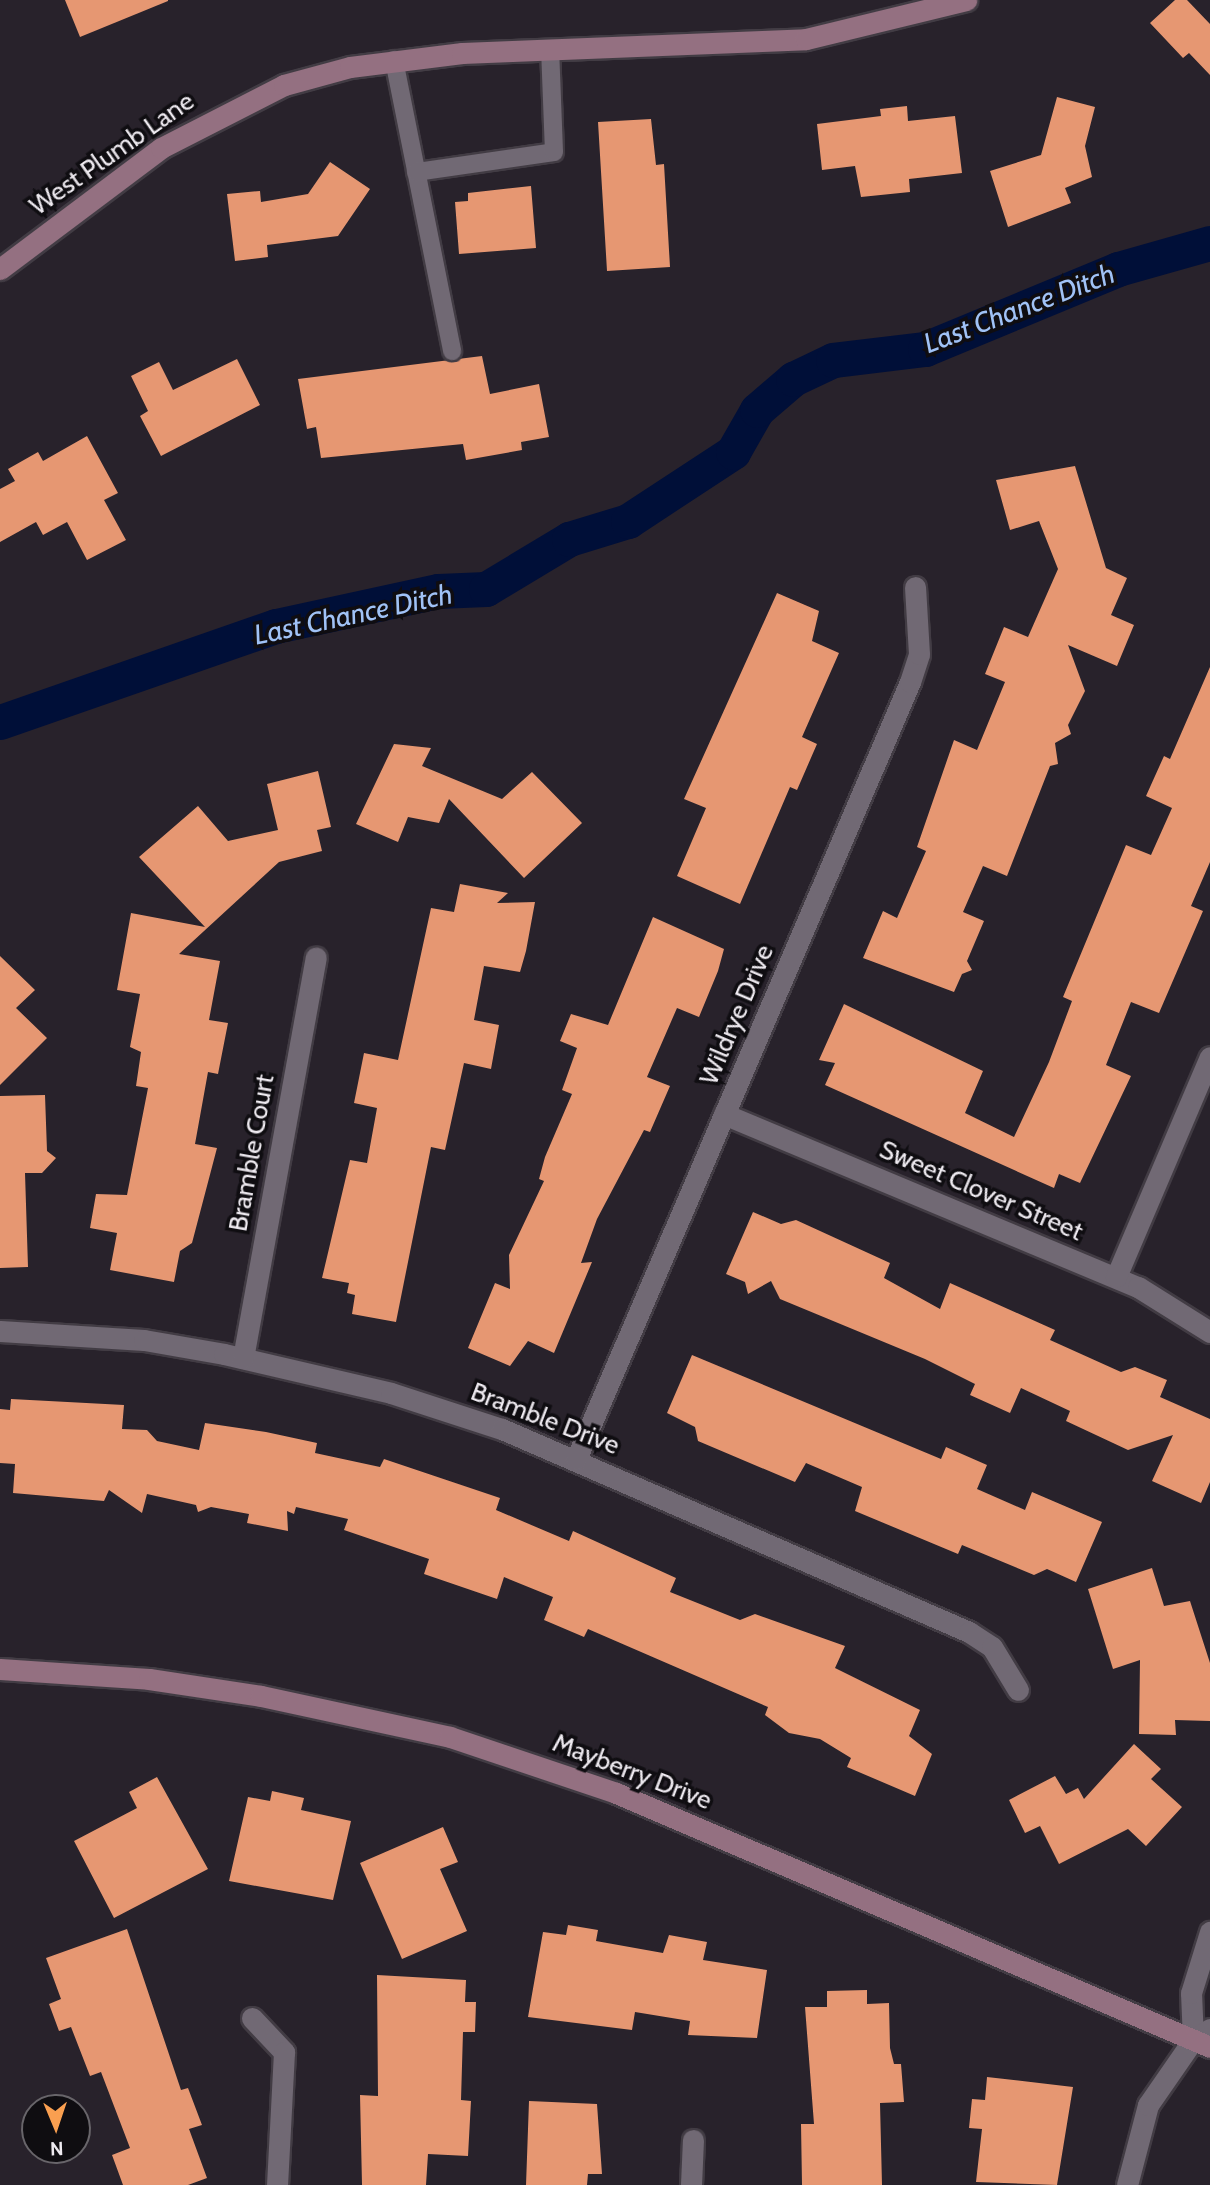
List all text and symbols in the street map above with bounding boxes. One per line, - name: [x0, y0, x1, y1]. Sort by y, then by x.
- street label: West Plumb Lane: [24, 86, 200, 222]
- water label: Last Chance Ditch: [919, 256, 1119, 360]
- water label: Last Chance Ditch: [251, 577, 455, 651]
- street label: Wildrye Drive: [694, 940, 780, 1090]
- street label: Bramble Court: [223, 1072, 281, 1234]
- street label: Sweet Clover Street: [875, 1134, 1087, 1248]
- street label: Bramble Drive: [466, 1376, 624, 1462]
- street label: Mayberry Drive: [548, 1727, 716, 1817]
- north arrow: [21, 2094, 91, 2164]
- text: N: [50, 2137, 64, 2160]

